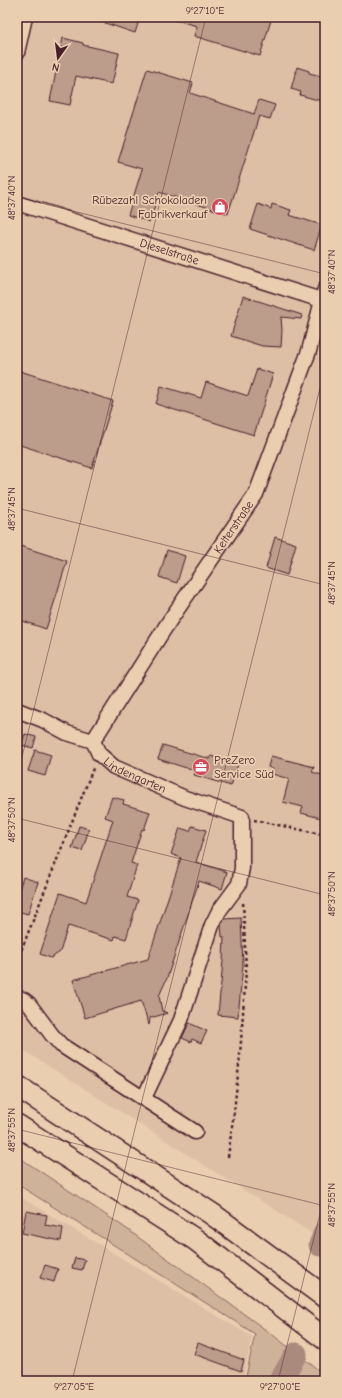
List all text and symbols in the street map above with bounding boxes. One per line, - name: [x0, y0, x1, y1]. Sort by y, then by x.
- text: 9°27'10"E: [186, 5, 224, 17]
- north arrow: [38, 38, 78, 78]
- text: N: [51, 60, 61, 74]
- text: 48°37'40"N: [6, 176, 18, 220]
- place label: Rübezahl Schokoladen Fabrikverkauf: [92, 193, 208, 221]
- shop icon: Rübezahl Schokoladen Fabrikverkauf: [210, 197, 230, 217]
- street label: Dieselstraße: [138, 236, 201, 268]
- text: 48°37'40"N: [326, 250, 338, 294]
- text: 48°37'45"N: [6, 487, 18, 531]
- street label: Kelterstraße: [211, 498, 256, 556]
- text: 48°37'45"N: [326, 561, 338, 605]
- place label: PreZero Service Süd: [214, 753, 274, 781]
- street label: Lindengarten: [101, 754, 168, 796]
- office icon: PreZero Service Süd: [191, 757, 211, 777]
- text: 48°37'50"N: [6, 797, 18, 843]
- text: 48°37'50"N: [326, 871, 338, 917]
- text: 48°37'55"N: [6, 1108, 18, 1152]
- text: 48°37'55"N: [326, 1183, 338, 1227]
- text: 9°27'05"E: [54, 1381, 94, 1393]
- text: 9°27'00"E: [260, 1381, 300, 1393]

